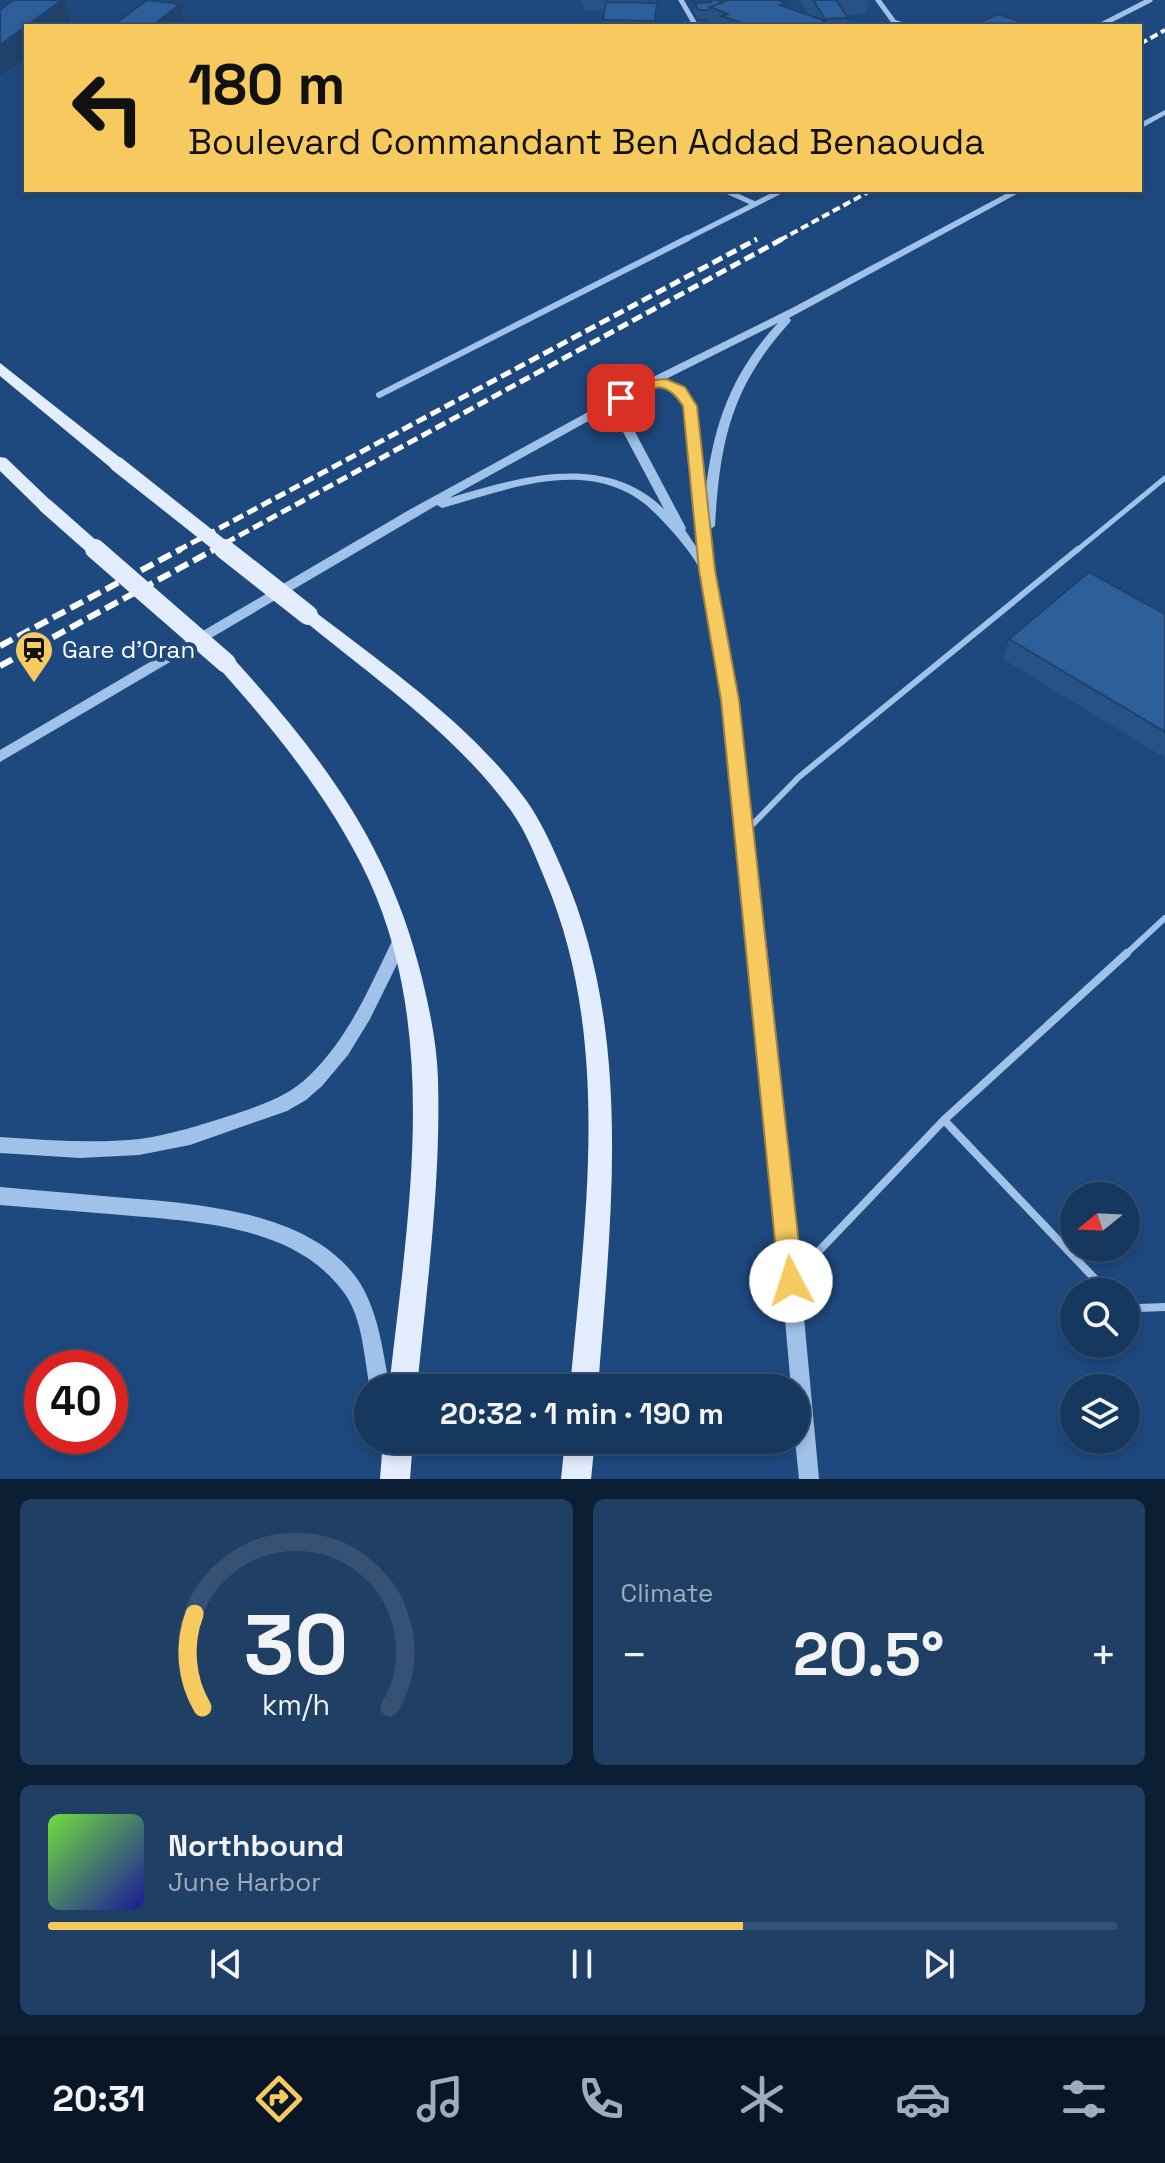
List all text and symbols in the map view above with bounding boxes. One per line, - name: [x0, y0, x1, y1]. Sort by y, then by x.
- text: 180 m: [188, 49, 345, 120]
- icon: left: [56, 56, 160, 160]
- text: Boulevard Commandant Ben Addad Benaouda: [188, 119, 985, 165]
- pin: [587, 364, 655, 432]
- icon: arrive: [599, 376, 643, 420]
- station icon: Gare d'Oran: [13, 629, 55, 684]
- place label: Gare d'Oran: [62, 634, 195, 665]
- north arrow: [1060, 1182, 1140, 1262]
- map controls: [1060, 1182, 1140, 1454]
- position arrow: [749, 1239, 833, 1323]
- button: search: [1060, 1278, 1140, 1358]
- speed limit sign: 40: [24, 1350, 128, 1454]
- button: layers: [1060, 1374, 1140, 1454]
- text: 20:32 · 1 min · 190 m: [440, 1394, 724, 1433]
- text: Climate: [621, 1576, 713, 1610]
- text: 30: [244, 1592, 348, 1698]
- text: 20.5°: [793, 1616, 944, 1693]
- text: −: [621, 1627, 648, 1683]
- text: +: [1090, 1627, 1117, 1683]
- text: km/h: [262, 1687, 330, 1723]
- text: Northbound: [168, 1826, 344, 1865]
- text: June Harbor: [168, 1865, 321, 1899]
- icon: previous: [204, 1942, 248, 1986]
- icon: pause: [560, 1942, 604, 1986]
- icon: next: [917, 1942, 961, 1986]
- icon: directions: [251, 2071, 307, 2127]
- icon: music: [412, 2071, 468, 2127]
- icon: phone: [573, 2071, 629, 2127]
- icon: climate: [734, 2071, 790, 2127]
- icon: car: [895, 2071, 951, 2127]
- icon: filters: [1056, 2071, 1112, 2127]
- text: 20:31: [53, 2076, 146, 2122]

